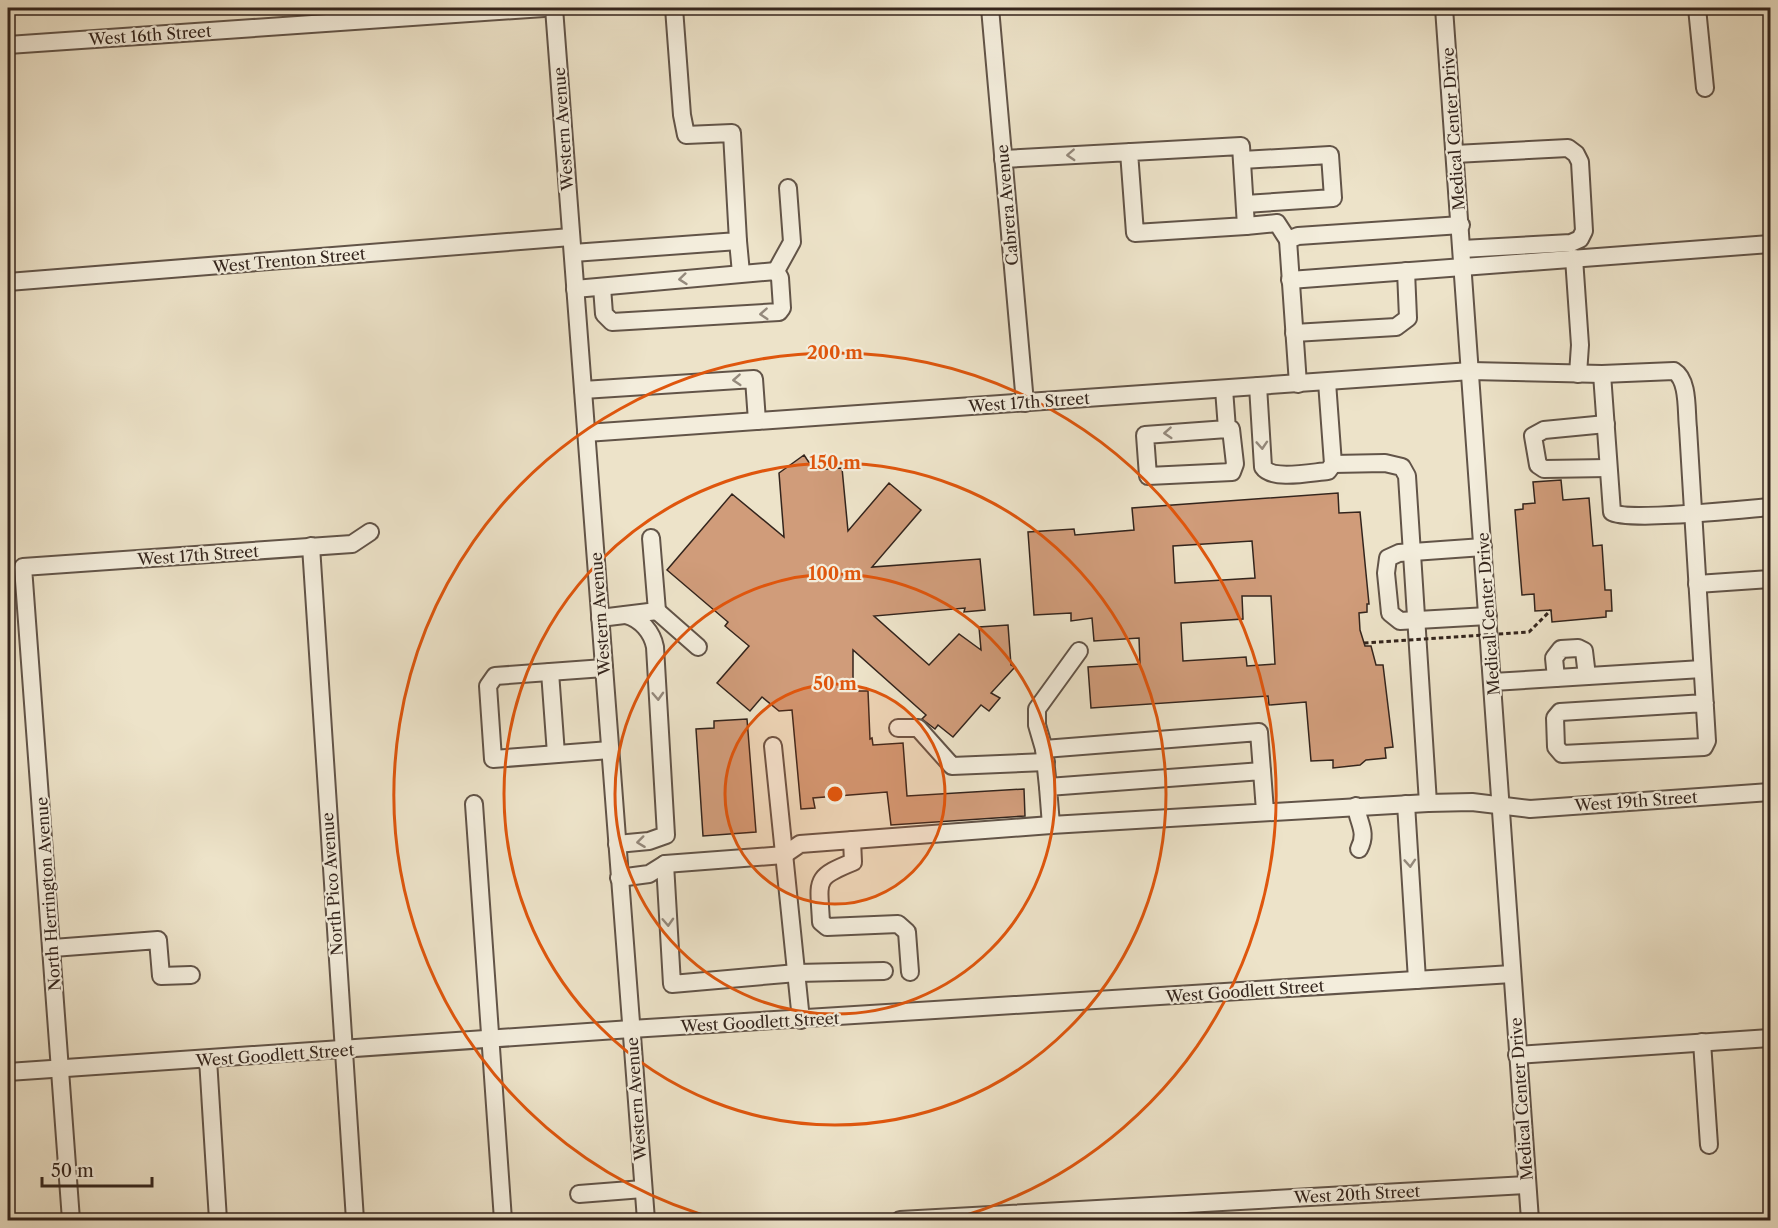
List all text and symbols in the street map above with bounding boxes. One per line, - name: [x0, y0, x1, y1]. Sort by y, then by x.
- street label: West 16th Street: [87, 21, 213, 49]
- street label: Medical Center Drive: [1437, 47, 1469, 211]
- street label: Western Avenue: [549, 66, 577, 192]
- street label: Cabrera Avenue: [992, 144, 1022, 266]
- one-way arrow: [1066, 149, 1075, 162]
- street label: West Trenton Street: [211, 243, 366, 277]
- one-way arrow: [678, 272, 687, 285]
- one-way arrow: [760, 307, 769, 320]
- text: 200 m: [807, 342, 863, 364]
- one-way arrow: [733, 373, 742, 386]
- street label: West 17th Street: [967, 388, 1091, 416]
- one-way arrow: [1164, 426, 1173, 439]
- one-way arrow: [1255, 440, 1268, 449]
- text: 150 m: [809, 452, 861, 474]
- street label: Medical Center Drive: [1472, 532, 1504, 696]
- street label: West 17th Street: [136, 541, 260, 569]
- street label: Western Avenue: [586, 551, 614, 677]
- text: 100 m: [808, 563, 862, 585]
- text: 50 m: [813, 673, 857, 695]
- one-way arrow: [651, 691, 664, 700]
- centre of rings: [825, 784, 845, 804]
- street label: West 19th Street: [1573, 787, 1699, 815]
- street label: North Herrington Avenue: [31, 796, 65, 992]
- street label: North Pico Avenue: [317, 812, 347, 956]
- one-way arrow: [636, 835, 645, 847]
- one-way arrow: [1403, 858, 1416, 867]
- one-way arrow: [662, 918, 675, 927]
- street label: West Goodlett Street: [1164, 975, 1325, 1007]
- street label: West Goodlett Street: [679, 1008, 840, 1036]
- street label: Medical Center Drive: [1505, 1017, 1537, 1181]
- street label: Western Avenue: [622, 1036, 650, 1162]
- street label: West Goodlett Street: [194, 1039, 355, 1071]
- scale bar: [42, 1150, 152, 1188]
- text: 50 m: [51, 1160, 94, 1182]
- street label: West 20th Street: [1292, 1181, 1421, 1207]

